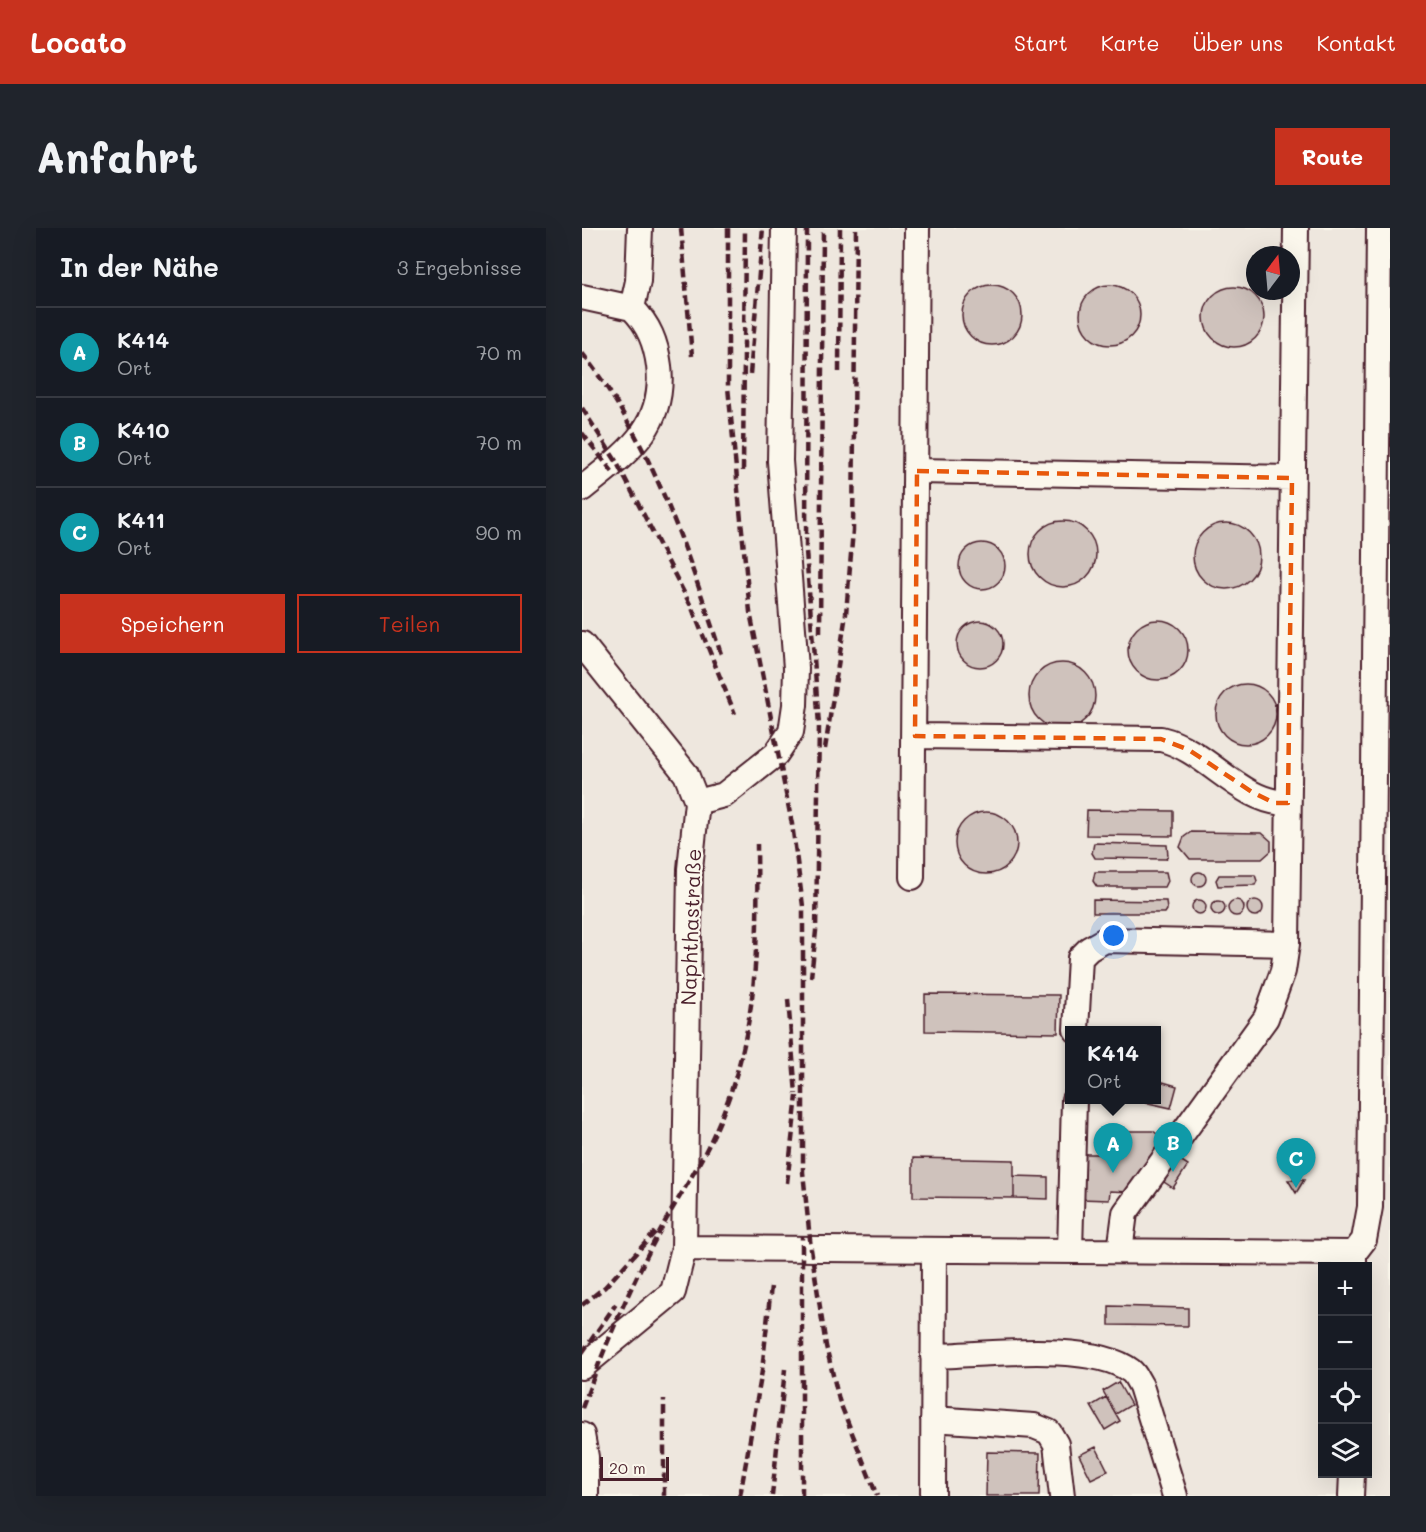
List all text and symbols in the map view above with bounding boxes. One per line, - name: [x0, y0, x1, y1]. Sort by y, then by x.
- text: Locato: [30, 24, 127, 60]
- text: Start: [1014, 29, 1068, 56]
- text: Karte: [1101, 29, 1159, 56]
- text: Über uns: [1192, 29, 1283, 56]
- text: Kontakt: [1316, 29, 1396, 56]
- button: Route: [1275, 128, 1390, 185]
- text: Anfahrt: [36, 129, 198, 184]
- north arrow: [1246, 246, 1300, 300]
- text: In der Nähe: [60, 250, 219, 284]
- text: 3 Ergebnisse: [397, 254, 522, 280]
- text: K414: [117, 325, 169, 354]
- text: A: [73, 339, 86, 365]
- text: 70 m: [476, 339, 522, 365]
- text: Ort: [117, 354, 152, 380]
- text: K410: [117, 415, 169, 444]
- text: B: [73, 429, 86, 455]
- text: 70 m: [476, 429, 522, 455]
- text: Ort: [117, 444, 152, 470]
- text: K411: [117, 505, 165, 534]
- text: C: [72, 519, 87, 545]
- text: 90 m: [476, 519, 522, 545]
- text: Ort: [117, 534, 152, 560]
- button: Speichern: [60, 594, 285, 653]
- button: Teilen: [297, 594, 522, 653]
- street label: Naphthastraße: [674, 848, 706, 1006]
- your location: [1099, 921, 1128, 950]
- popup: [1065, 1026, 1161, 1104]
- text: K414: [1087, 1038, 1139, 1067]
- text: Ort: [1087, 1067, 1122, 1093]
- pin: B: [1154, 1122, 1192, 1172]
- pin: A: [1094, 1124, 1132, 1173]
- pin: C: [1276, 1138, 1316, 1188]
- map controls: [1318, 1262, 1372, 1478]
- button: +: [1318, 1262, 1372, 1316]
- button: −: [1318, 1316, 1372, 1370]
- button: locate: [1318, 1370, 1372, 1424]
- button: layers: [1318, 1424, 1372, 1478]
- scale bar: [600, 1454, 669, 1482]
- text: 20 m: [609, 1457, 646, 1478]

